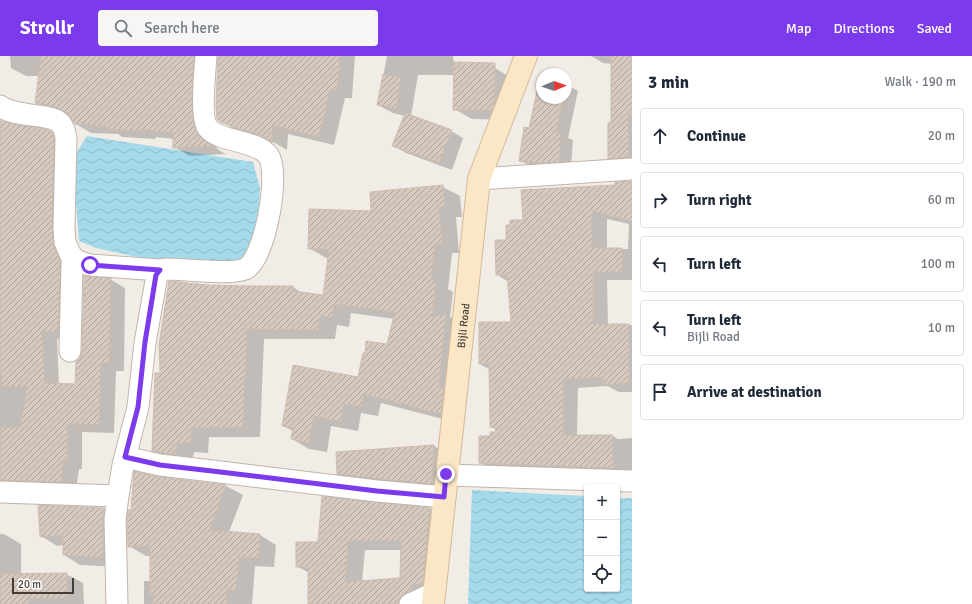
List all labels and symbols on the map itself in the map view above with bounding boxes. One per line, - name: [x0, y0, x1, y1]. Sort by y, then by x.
- north arrow: [536, 68, 572, 104]
- route start: [81, 256, 99, 274]
- street label: Bijli Road: [455, 303, 473, 349]
- route end: [437, 465, 455, 483]
- scale bar: [12, 576, 74, 595]

